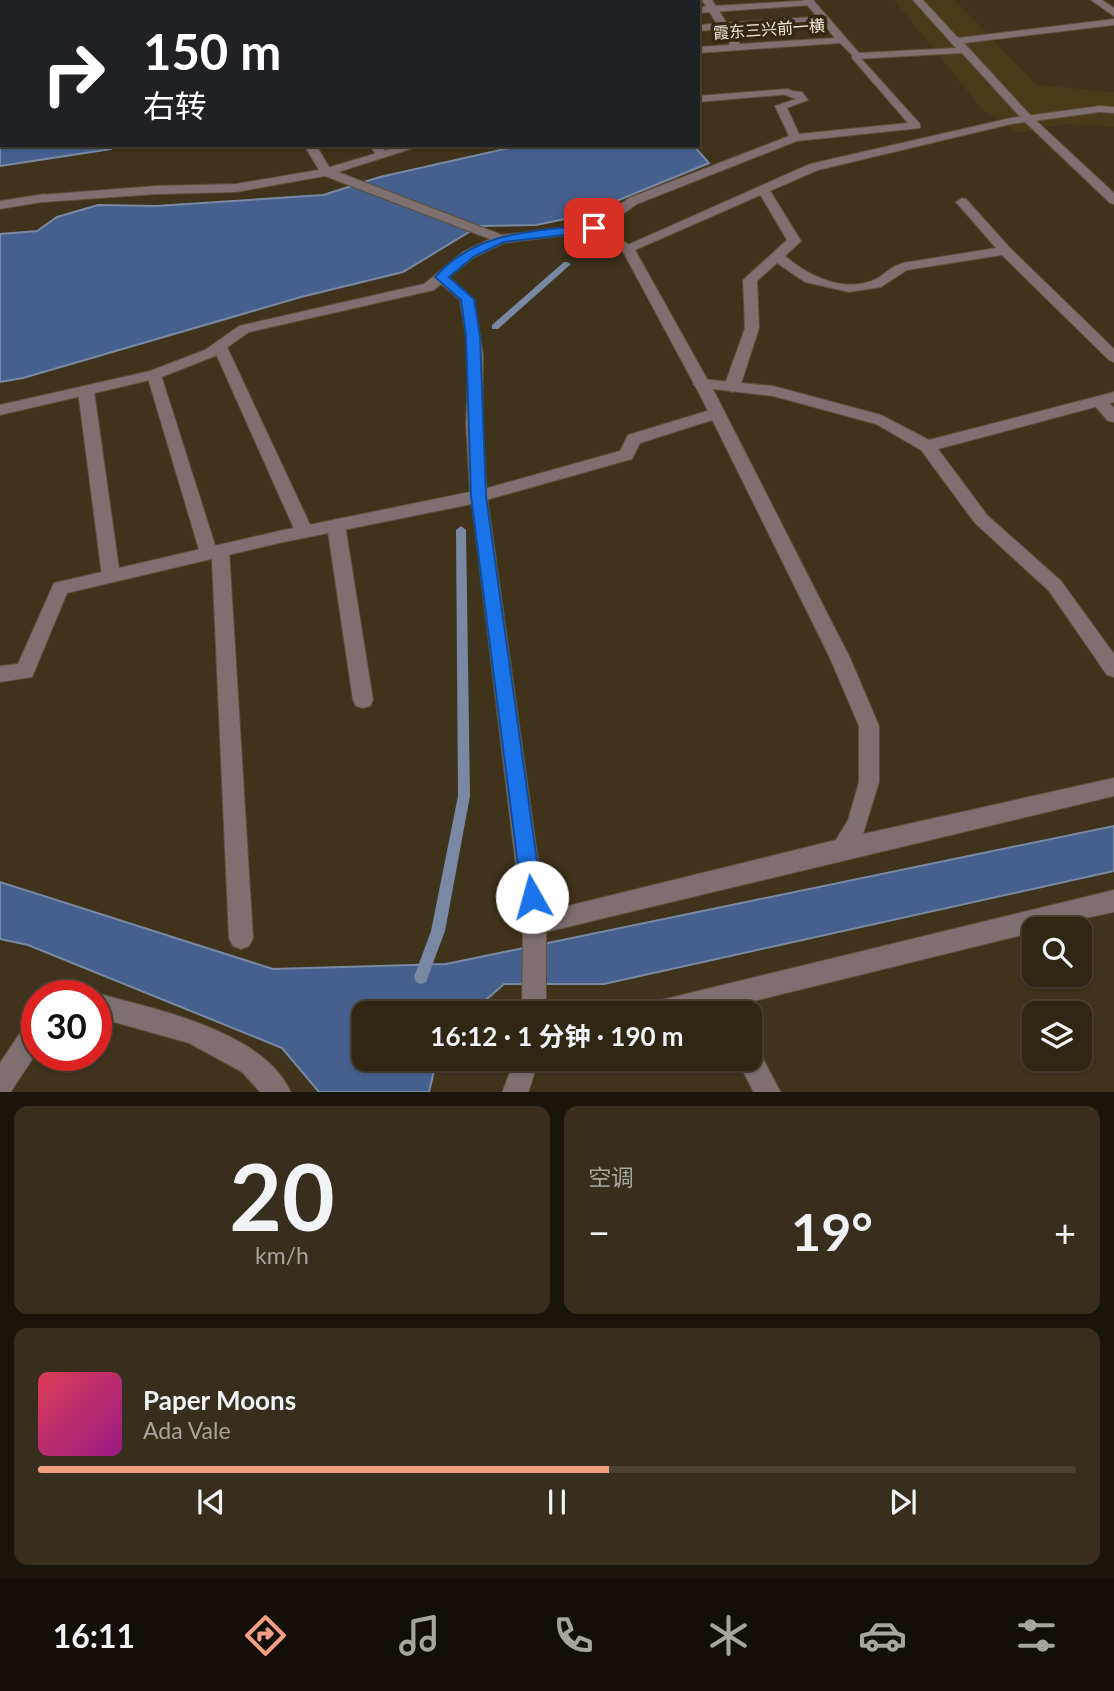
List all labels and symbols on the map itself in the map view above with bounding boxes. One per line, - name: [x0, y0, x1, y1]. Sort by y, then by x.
- street label: 霞东三兴前一横: [712, 15, 825, 42]
- pin: [564, 198, 624, 258]
- position arrow: [495, 860, 569, 934]
- speed limit sign: 30: [21, 980, 112, 1071]

